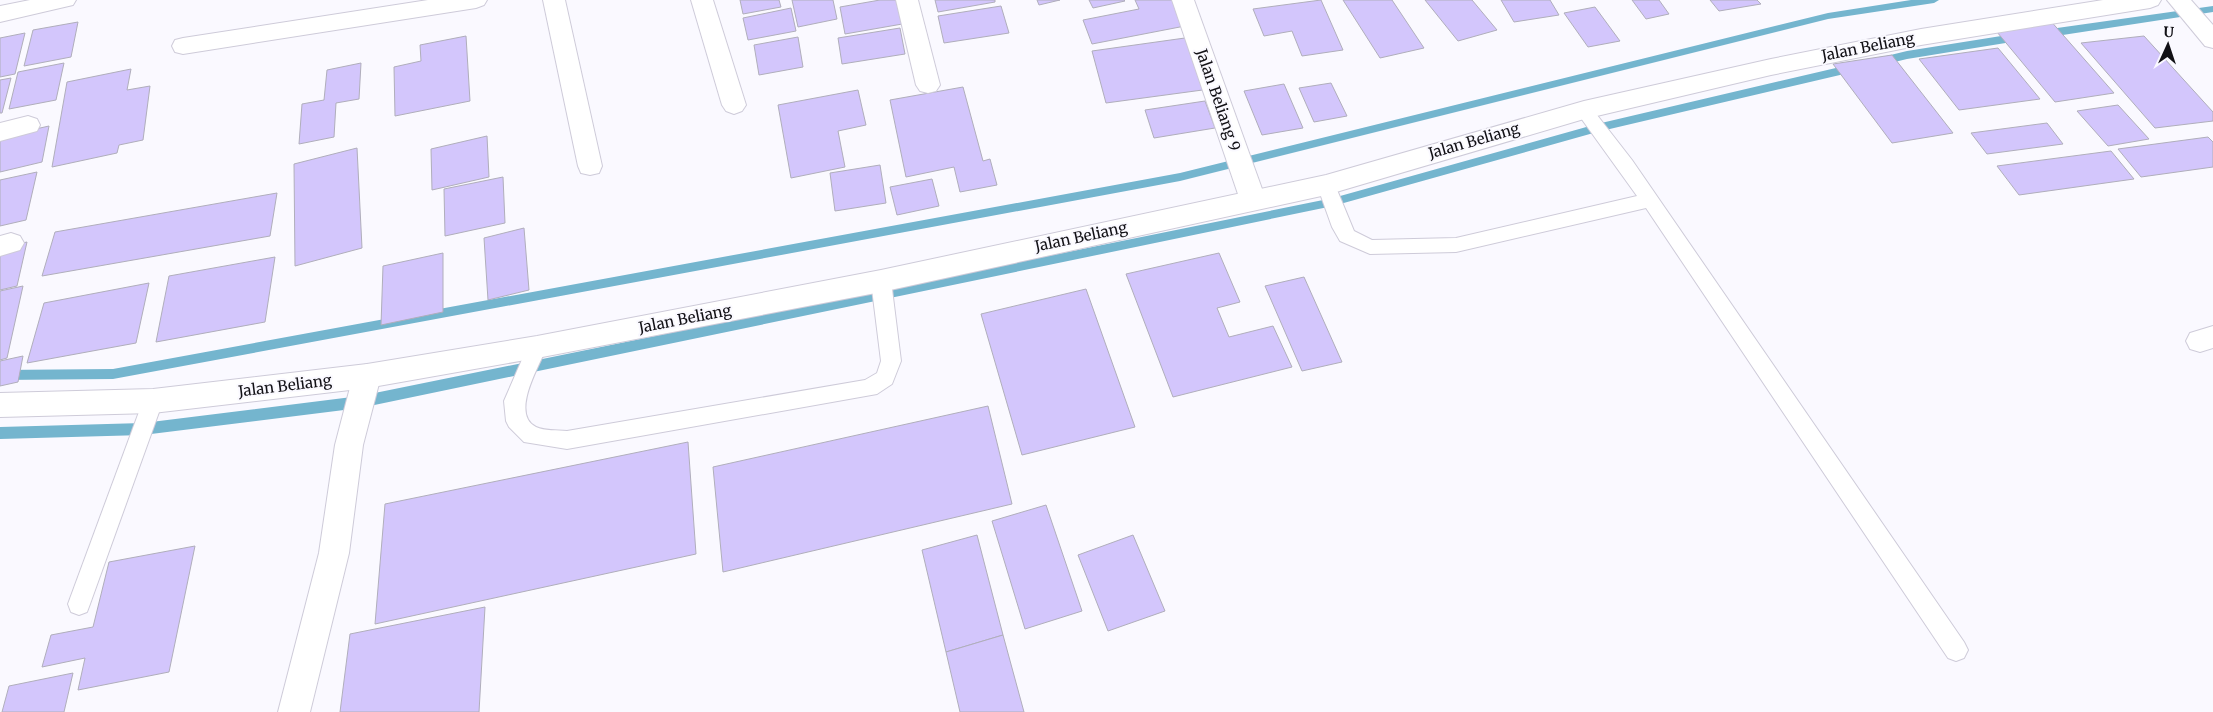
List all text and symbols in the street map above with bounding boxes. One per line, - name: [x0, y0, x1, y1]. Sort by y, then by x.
- north arrow: [2143, 20, 2193, 70]
- text: U: [2163, 23, 2175, 41]
- street label: Jalan Beliang: [1819, 28, 1916, 65]
- street label: Jalan Beliang 9: [1192, 45, 1245, 153]
- street label: Jalan Beliang: [1425, 118, 1522, 163]
- street label: Jalan Beliang: [1032, 217, 1129, 256]
- street label: Jalan Beliang: [636, 300, 733, 337]
- street label: Jalan Beliang: [236, 370, 333, 401]

